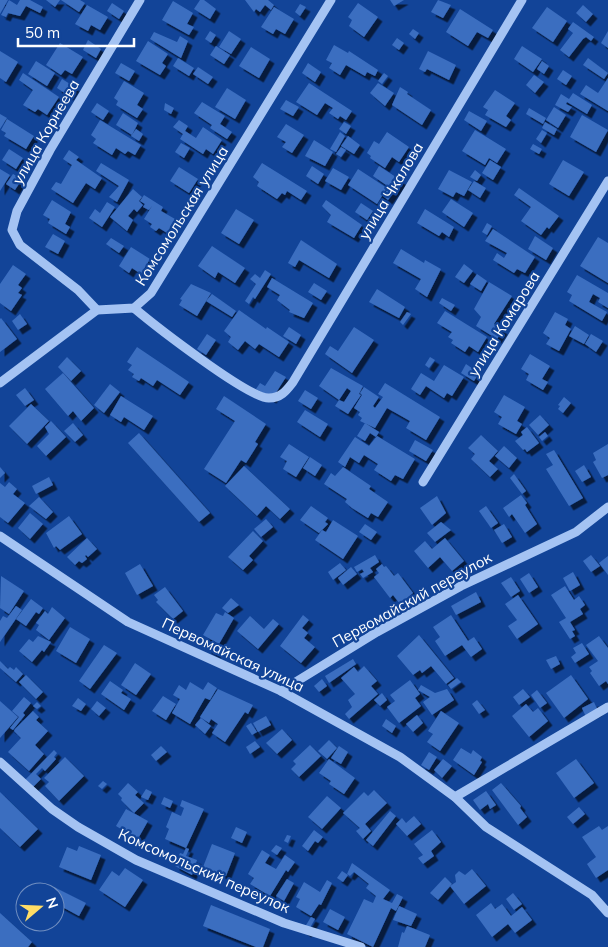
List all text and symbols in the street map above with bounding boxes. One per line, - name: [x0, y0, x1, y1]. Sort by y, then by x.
- scale bar: [18, 15, 134, 47]
- text: 50 m: [25, 23, 60, 42]
- street label: улица Корнеева: [8, 76, 83, 188]
- street label: улица Чкалова: [354, 139, 427, 243]
- street label: Комсомольская улица: [131, 142, 232, 289]
- street label: улица Комарова: [464, 268, 544, 380]
- street label: Первомайский переулок: [329, 547, 496, 651]
- street label: Первомайская улица: [159, 613, 307, 696]
- street label: Комсомольский переулок: [115, 824, 294, 917]
- north arrow: [15, 882, 65, 932]
- text: N: [42, 895, 63, 911]

